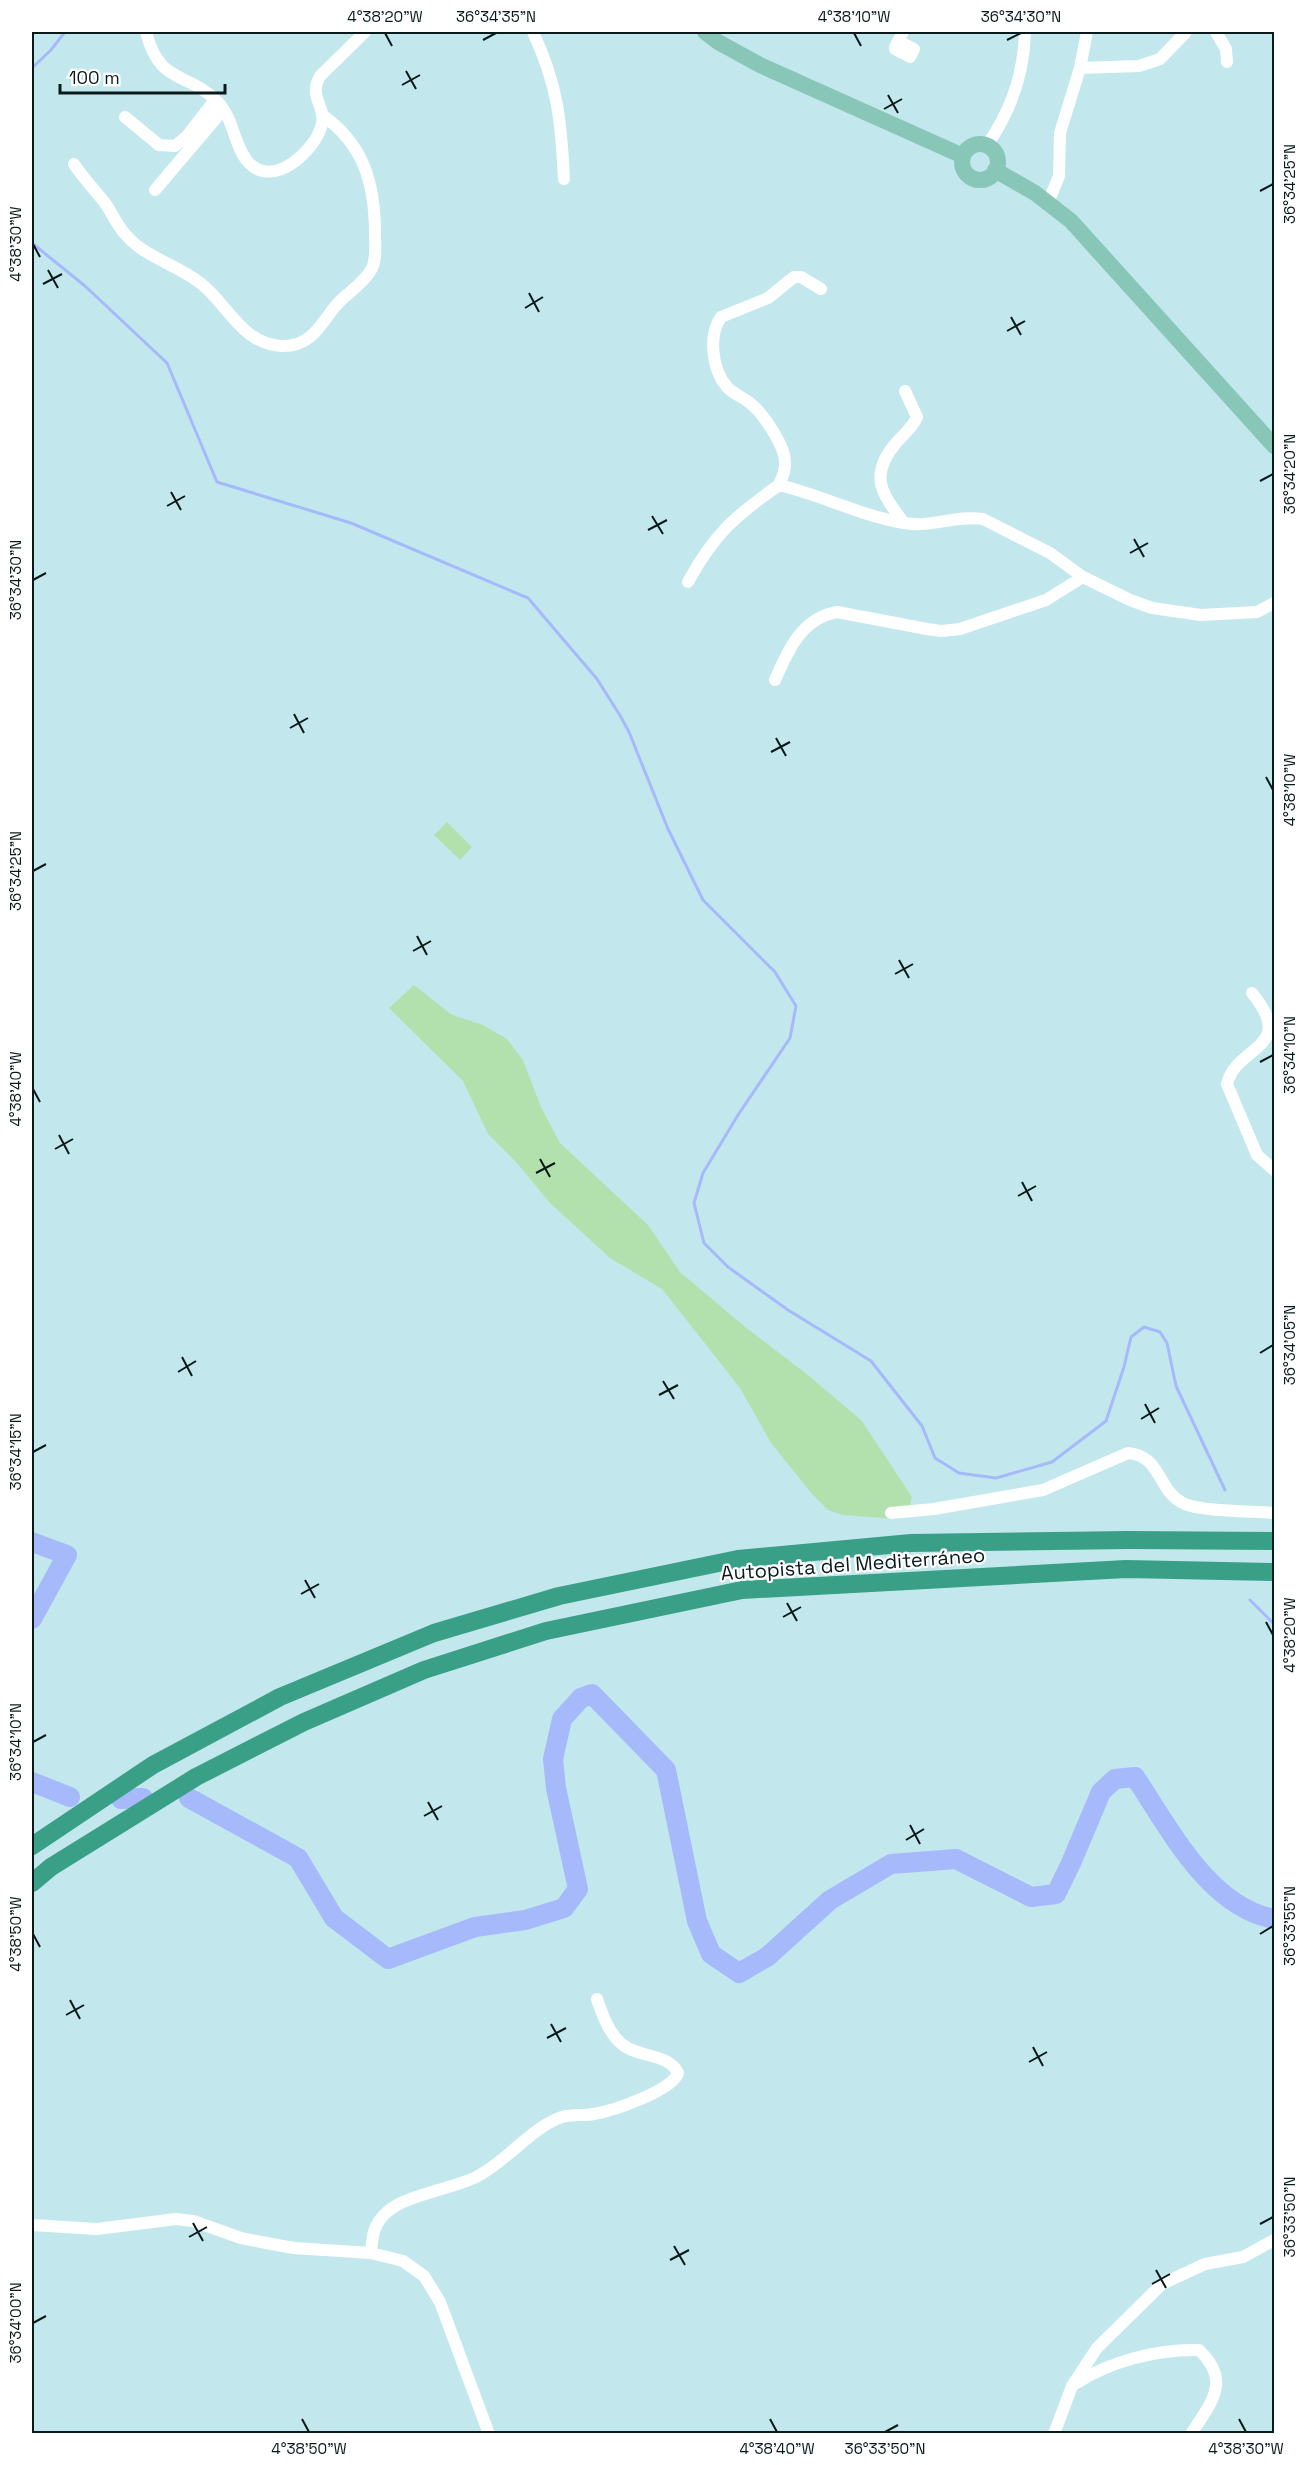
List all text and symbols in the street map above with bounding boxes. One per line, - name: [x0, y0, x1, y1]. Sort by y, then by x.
- text: 4°38'20"W: [347, 7, 423, 26]
- text: 36°34'35"N: [456, 7, 536, 26]
- text: 4°38'10"W: [818, 7, 890, 26]
- text: 36°34'30"N: [981, 7, 1061, 26]
- scale bar: [60, 57, 225, 95]
- text: 100 m: [69, 66, 120, 89]
- text: 36°34'25"N: [1280, 144, 1299, 224]
- text: 4°38'30"W: [6, 206, 25, 282]
- text: 36°34'20"N: [1280, 434, 1299, 514]
- text: 36°34'30"N: [6, 540, 25, 620]
- text: 4°38'10"W: [1280, 754, 1299, 826]
- text: 36°34'25"N: [6, 831, 25, 911]
- text: 36°34'10"N: [1280, 1016, 1299, 1094]
- text: 4°38'40"W: [6, 1051, 25, 1127]
- text: 36°34'05"N: [1280, 1305, 1299, 1385]
- text: 36°34'15"N: [6, 1413, 25, 1491]
- street label: Autopista del Mediterráneo: [720, 1542, 986, 1586]
- text: 4°38'20"W: [1280, 1597, 1299, 1673]
- text: 36°34'10"N: [6, 1703, 25, 1781]
- text: 36°33'55"N: [1280, 1886, 1299, 1966]
- text: 4°38'50"W: [6, 1896, 25, 1972]
- text: 36°33'50"N: [1280, 2177, 1299, 2257]
- text: 36°34'00"N: [6, 2282, 25, 2364]
- text: 4°38'50"W: [271, 2439, 347, 2458]
- text: 4°38'40"W: [739, 2439, 815, 2458]
- text: 36°33'50"N: [845, 2439, 925, 2458]
- text: 4°38'30"W: [1208, 2439, 1284, 2458]

